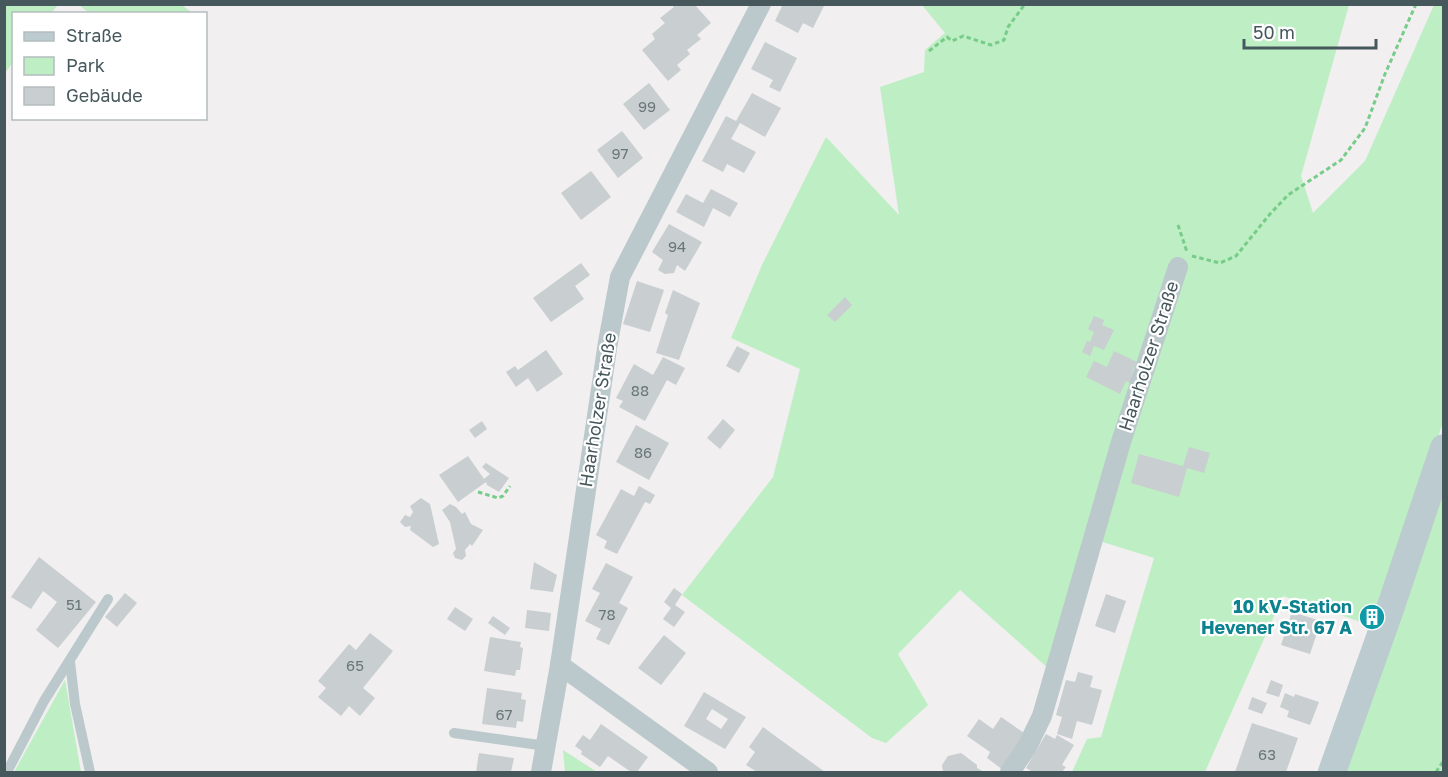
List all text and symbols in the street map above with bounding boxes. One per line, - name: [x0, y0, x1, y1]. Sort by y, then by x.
- legend: [12, 12, 207, 120]
- scale bar: [1244, 12, 1376, 50]
- text: 50 m: [1253, 21, 1295, 43]
- text: Straße: [66, 24, 122, 46]
- text: Park: [66, 54, 105, 76]
- text: Gebäude: [66, 84, 143, 106]
- house number: 99: [638, 97, 656, 115]
- house number: 97: [611, 144, 629, 162]
- house number: 94: [668, 237, 686, 255]
- street label: Haarholzer Straße: [1113, 278, 1183, 433]
- street label: Haarholzer Straße: [574, 331, 620, 489]
- house number: 88: [631, 381, 649, 399]
- house number: 86: [634, 443, 652, 461]
- house number: 51: [66, 595, 82, 613]
- place label: 10 kV-Station Hevener Str. 67 A: [1201, 595, 1352, 638]
- building icon: 10 kV-Station Hevener Str. 67 A: [1357, 602, 1387, 632]
- house number: 78: [598, 605, 616, 623]
- house number: 65: [346, 656, 364, 674]
- house number: 67: [495, 705, 513, 723]
- house number: 63: [1258, 745, 1276, 763]

